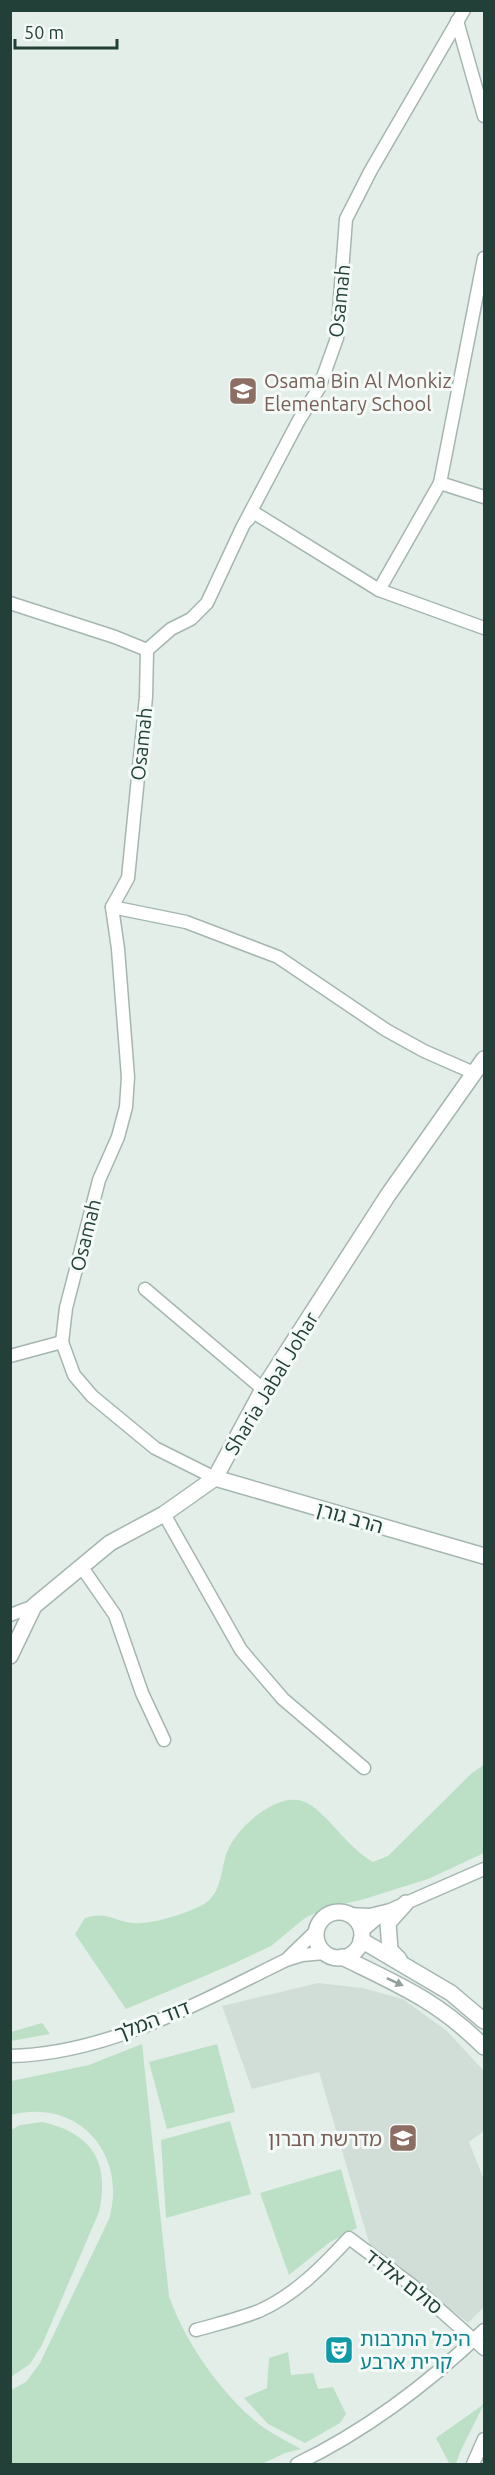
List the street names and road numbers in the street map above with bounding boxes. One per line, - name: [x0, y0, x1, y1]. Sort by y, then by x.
- street label: Osamah: [324, 263, 354, 339]
- street label: Osamah: [126, 706, 156, 782]
- street label: Osamah: [65, 1197, 105, 1273]
- street label: Sharia Jabal Johar: [219, 1307, 323, 1458]
- street label: הרב גורן: [314, 1496, 386, 1538]
- street label: דוד המלך: [111, 1995, 193, 2045]
- street label: סולם אלדד: [361, 2244, 447, 2318]

